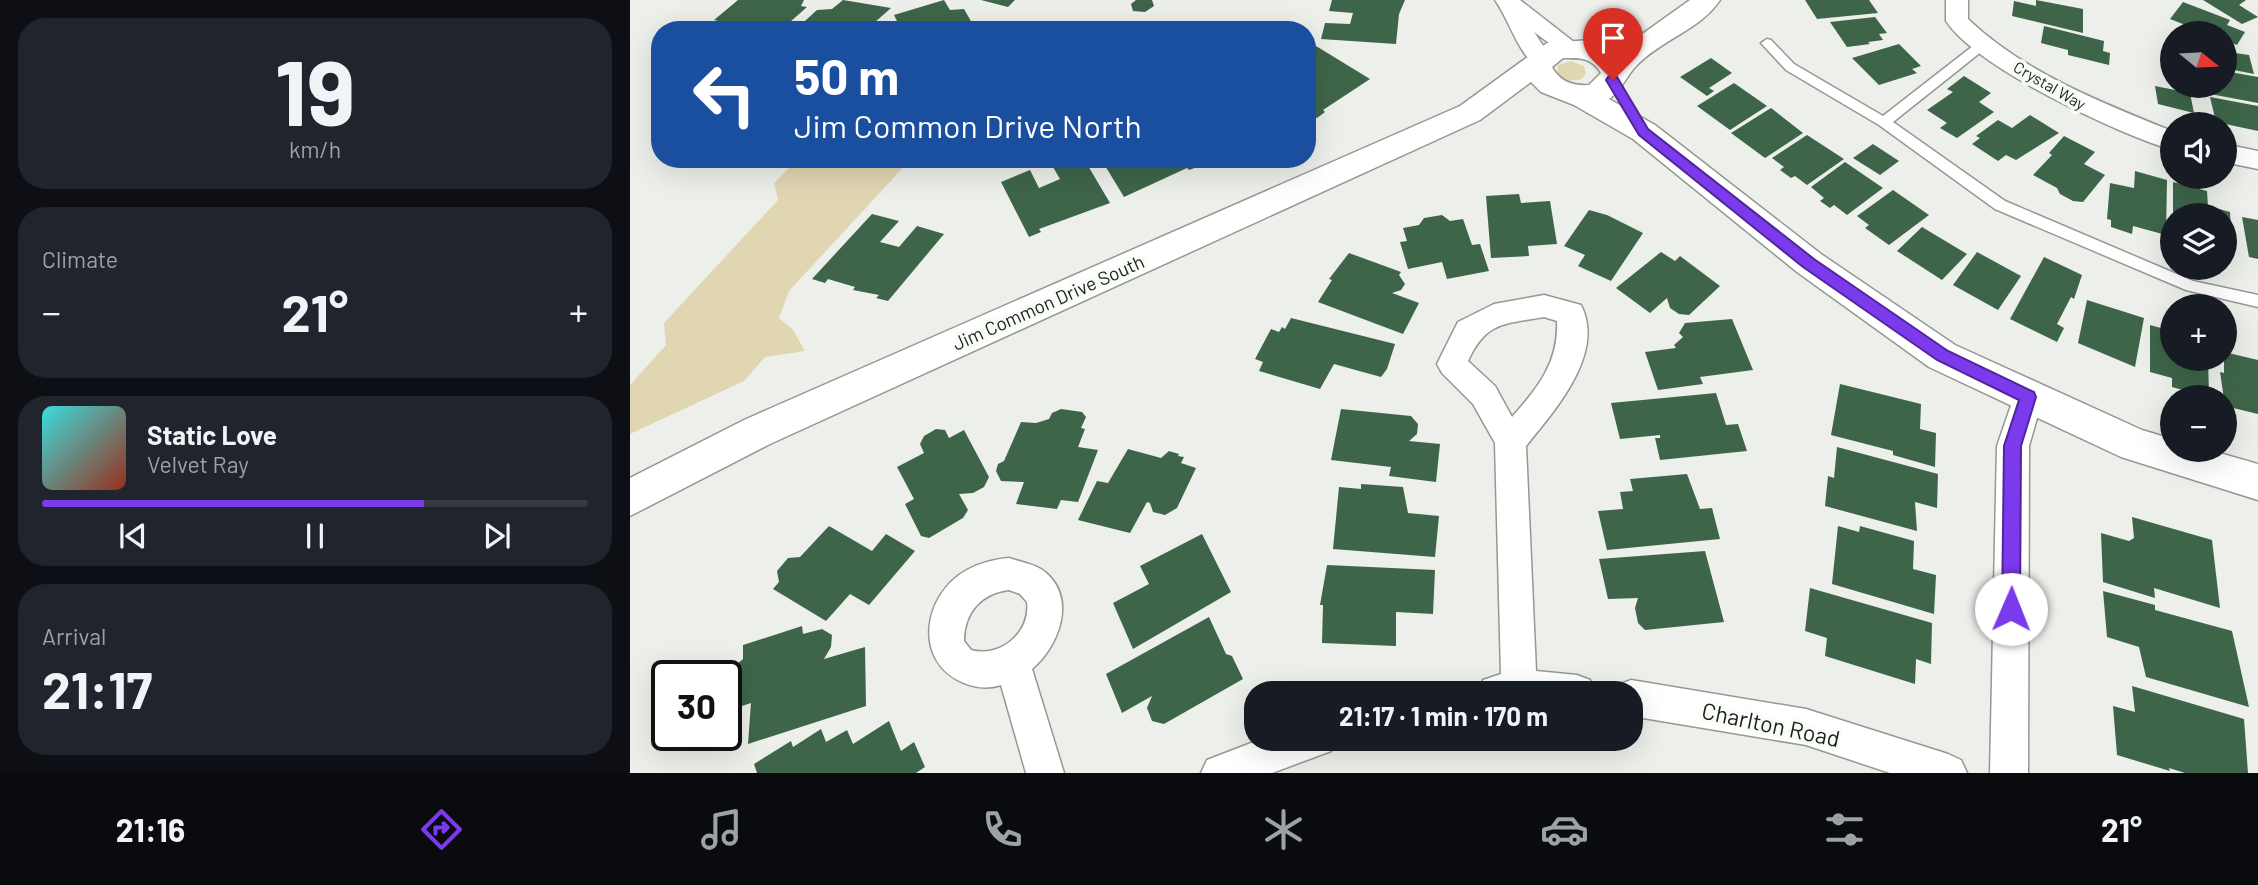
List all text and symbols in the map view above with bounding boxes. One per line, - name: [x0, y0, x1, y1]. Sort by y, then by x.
- pin: [1583, 8, 1643, 80]
- icon: arrive: [1594, 19, 1632, 57]
- north arrow: [2160, 21, 2236, 98]
- map controls: [2160, 21, 2237, 462]
- text: 19: [275, 35, 355, 144]
- text: 50 m: [794, 46, 899, 105]
- icon: left: [679, 49, 770, 140]
- street label: Crystal Way: [2011, 57, 2090, 114]
- text: Jim Common Drive North: [794, 106, 1142, 144]
- button: sound: [2160, 112, 2237, 189]
- text: km/h: [289, 135, 341, 163]
- button: layers: [2160, 203, 2237, 280]
- text: Climate: [42, 245, 118, 273]
- street label: Jim Common Drive South: [948, 249, 1148, 355]
- text: 21°: [282, 280, 348, 342]
- text: −: [42, 288, 61, 334]
- text: +: [569, 288, 588, 334]
- button: +: [2160, 294, 2237, 371]
- button: −: [2160, 385, 2237, 462]
- text: Static Love: [147, 419, 277, 450]
- text: Velvet Ray: [147, 450, 249, 478]
- icon: previous: [114, 517, 152, 555]
- icon: pause: [296, 517, 334, 555]
- icon: next: [478, 517, 516, 555]
- position arrow: [1974, 572, 2048, 646]
- text: Arrival: [42, 622, 106, 650]
- text: 21:17: [42, 657, 152, 719]
- speed limit sign: 30: [651, 660, 742, 751]
- street label: Charlton Road: [1700, 696, 1842, 752]
- text: 21:17 · 1 min · 170 m: [1339, 700, 1548, 731]
- icon: directions: [417, 805, 466, 854]
- icon: music: [697, 805, 746, 854]
- icon: phone: [978, 805, 1027, 854]
- icon: climate: [1259, 805, 1308, 854]
- icon: car: [1540, 805, 1589, 854]
- icon: filters: [1820, 805, 1869, 854]
- text: 21:16: [116, 810, 185, 848]
- text: 21°: [2101, 810, 2142, 848]

